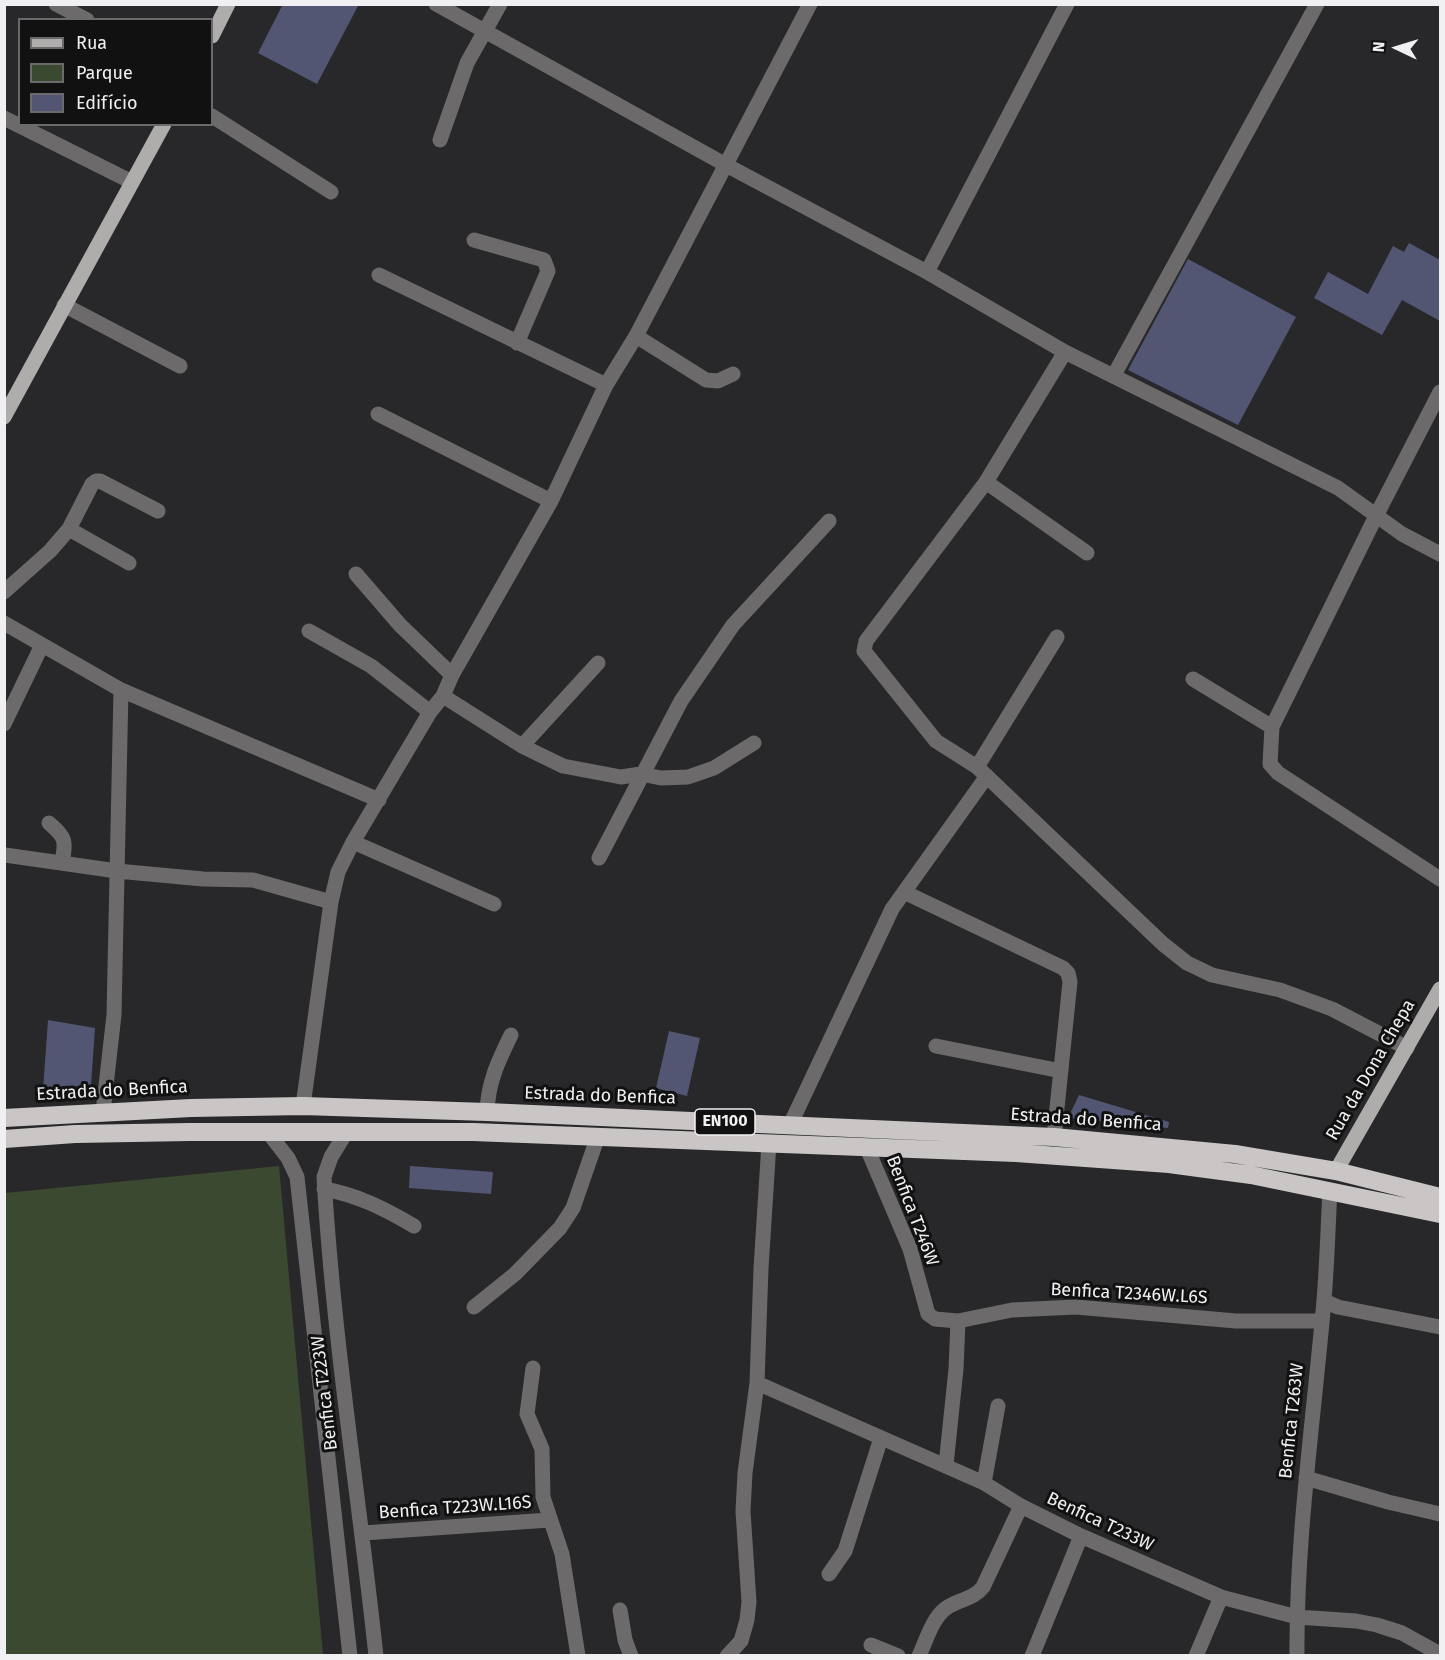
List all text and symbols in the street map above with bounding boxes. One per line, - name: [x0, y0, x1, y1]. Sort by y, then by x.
- legend: [18, 18, 213, 126]
- north arrow: [1367, 18, 1427, 78]
- text: Rua: [76, 32, 107, 54]
- text: N: [1369, 41, 1388, 53]
- text: Parque: [76, 62, 133, 84]
- text: Edifício: [76, 92, 138, 114]
- street label: Rua da Dona Chepa: [1322, 996, 1420, 1144]
- street label: Estrada do Benfica: [36, 1076, 188, 1106]
- street label: Estrada do Benfica: [524, 1083, 676, 1109]
- street label: Estrada do Benfica: [1010, 1104, 1162, 1136]
- road number: EN100: [695, 1109, 755, 1135]
- street label: Benfica T246W: [881, 1153, 943, 1269]
- street label: Benfica T2346W.L6S: [1050, 1279, 1208, 1309]
- street label: Benfica T223W: [307, 1334, 343, 1452]
- street label: Benfica T263W: [1275, 1362, 1309, 1480]
- street label: Benfica T233W: [1043, 1488, 1157, 1556]
- street label: Benfica T223W.L16S: [378, 1492, 532, 1524]

